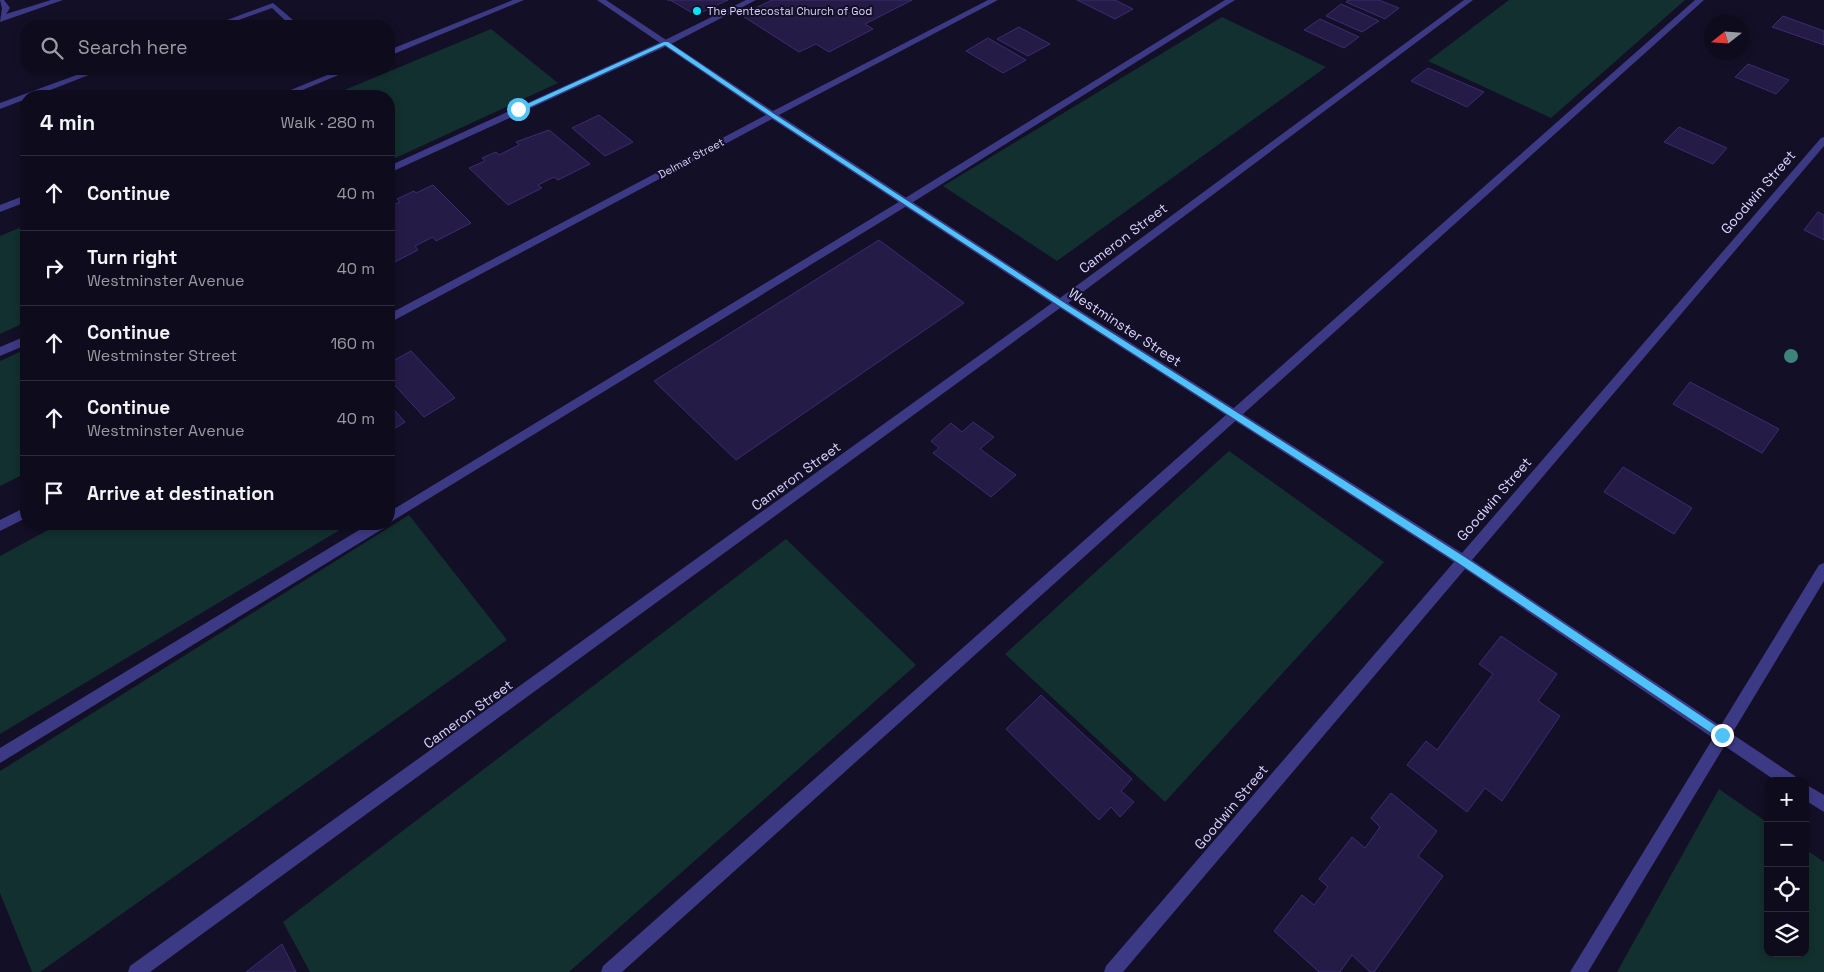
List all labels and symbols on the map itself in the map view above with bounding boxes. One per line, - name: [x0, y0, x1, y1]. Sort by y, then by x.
- place label: The Pentecostal Church of God: [707, 4, 872, 18]
- marker: The Pentecostal Church of God: [691, 5, 703, 17]
- north arrow: [1704, 15, 1749, 60]
- route start: [507, 98, 530, 121]
- street label: Delmar Street: [656, 135, 726, 181]
- street label: Goodwin Street: [1717, 146, 1799, 238]
- street label: Cameron Street: [1075, 199, 1171, 277]
- street label: Westminster Street: [1065, 284, 1185, 370]
- street label: Cameron Street: [748, 438, 844, 514]
- street label: Goodwin Street: [1453, 453, 1535, 545]
- street label: Cameron Street: [420, 676, 516, 752]
- route end: [1711, 724, 1734, 747]
- street label: Goodwin Street: [1190, 761, 1272, 853]

